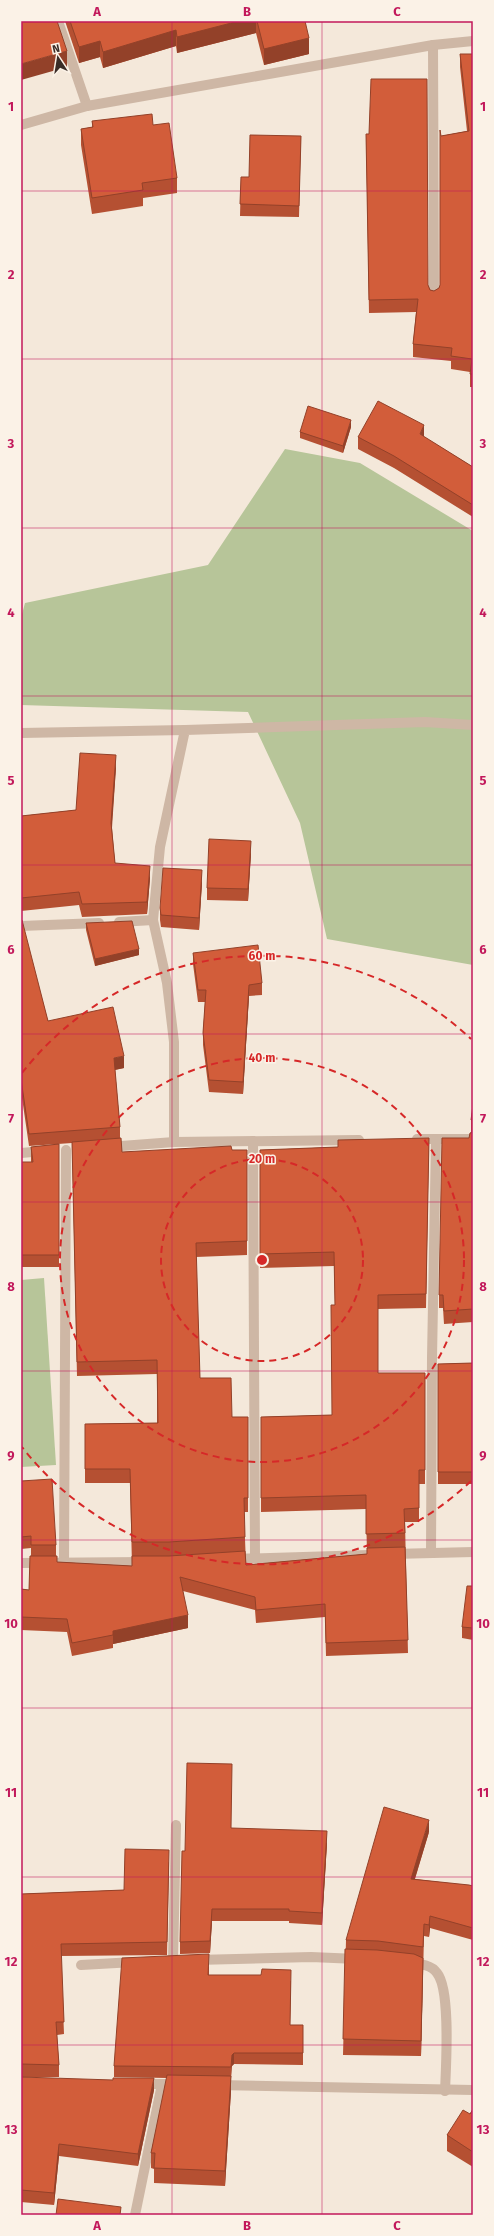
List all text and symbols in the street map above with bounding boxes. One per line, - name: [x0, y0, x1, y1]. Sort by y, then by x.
- text: A: [92, 4, 101, 19]
- text: B: [243, 4, 251, 19]
- text: C: [393, 4, 401, 19]
- north arrow: [38, 38, 78, 78]
- text: N: [51, 42, 61, 56]
- text: 1: [8, 99, 14, 114]
- text: 1: [480, 99, 486, 114]
- text: 2: [8, 267, 15, 282]
- text: 2: [480, 267, 487, 282]
- text: 3: [7, 436, 15, 451]
- text: 3: [479, 436, 487, 451]
- text: 4: [7, 605, 15, 620]
- text: 4: [479, 605, 487, 620]
- text: 5: [8, 773, 15, 788]
- text: 5: [480, 773, 487, 788]
- text: 6: [7, 942, 15, 957]
- text: 6: [479, 942, 487, 957]
- text: 60 m: [249, 949, 275, 963]
- text: 40 m: [249, 1051, 275, 1065]
- text: 7: [8, 1111, 14, 1126]
- text: 7: [480, 1111, 486, 1126]
- text: 20 m: [249, 1152, 275, 1166]
- centre of rings: [255, 1253, 269, 1267]
- text: 8: [7, 1279, 15, 1294]
- text: 8: [479, 1279, 487, 1294]
- text: 9: [7, 1448, 15, 1463]
- text: 9: [479, 1448, 487, 1463]
- text: 10: [4, 1616, 18, 1631]
- text: 10: [476, 1616, 490, 1631]
- text: 11: [5, 1785, 17, 1800]
- text: 11: [477, 1785, 489, 1800]
- text: 12: [5, 1954, 18, 1969]
- text: 12: [477, 1954, 490, 1969]
- text: 13: [5, 2122, 18, 2137]
- text: 13: [477, 2122, 490, 2137]
- text: A: [92, 2218, 101, 2233]
- text: B: [243, 2218, 251, 2233]
- text: C: [393, 2218, 401, 2233]

